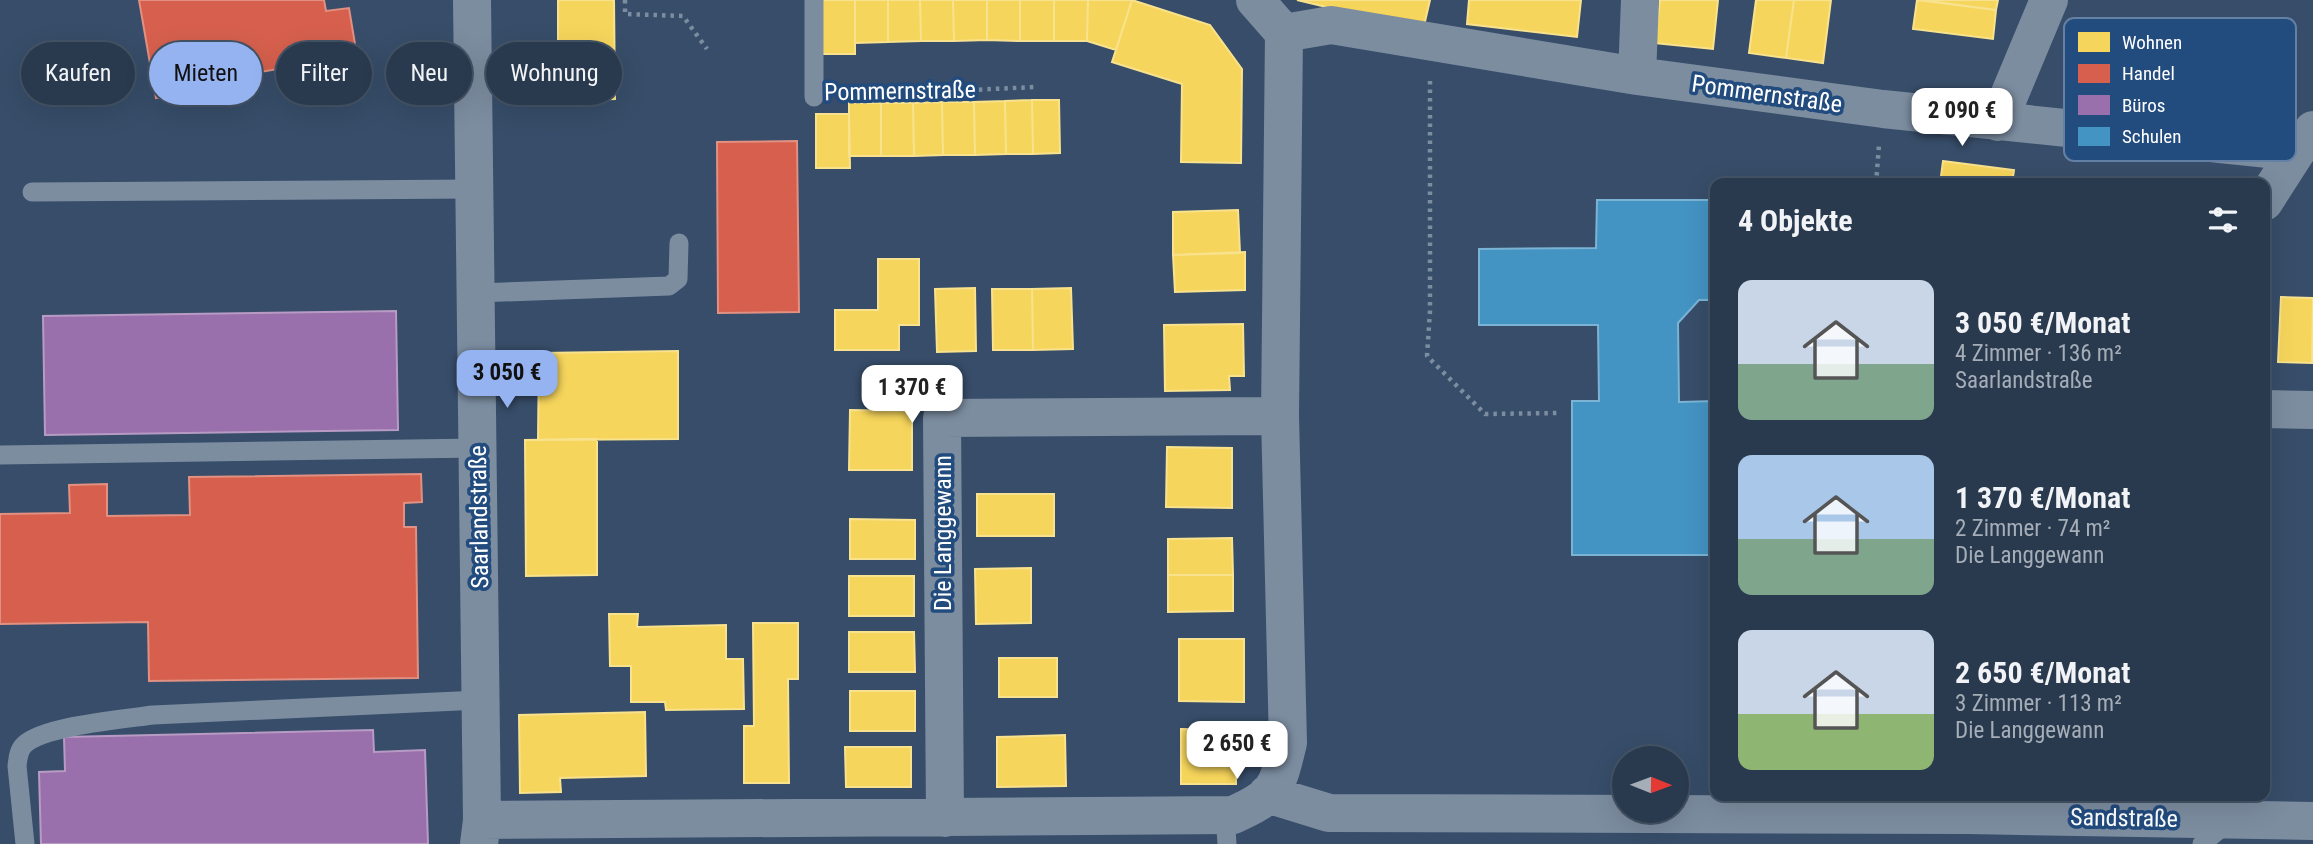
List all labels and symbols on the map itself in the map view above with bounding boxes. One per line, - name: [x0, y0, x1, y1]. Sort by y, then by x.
- legend: [2064, 18, 2296, 161]
- text: Wohnen: [2122, 31, 2182, 54]
- text: Handel: [2122, 62, 2175, 85]
- street label: Pommernstraße: [1690, 70, 1844, 118]
- street label: Pommernstraße: [824, 76, 976, 106]
- pin: 2 090 €: [1897, 88, 2027, 148]
- text: Büros: [2122, 94, 2165, 117]
- text: Schulen: [2122, 125, 2181, 148]
- pin: 3 050 €: [442, 350, 572, 410]
- pin: 1 370 €: [847, 366, 977, 425]
- street label: Saarlandstraße: [464, 445, 494, 589]
- street label: Die Langgewann: [929, 455, 957, 611]
- pin: 2 650 €: [1172, 722, 1302, 781]
- north arrow: [1612, 746, 1689, 822]
- street label: Sandstraße: [2070, 803, 2178, 833]

